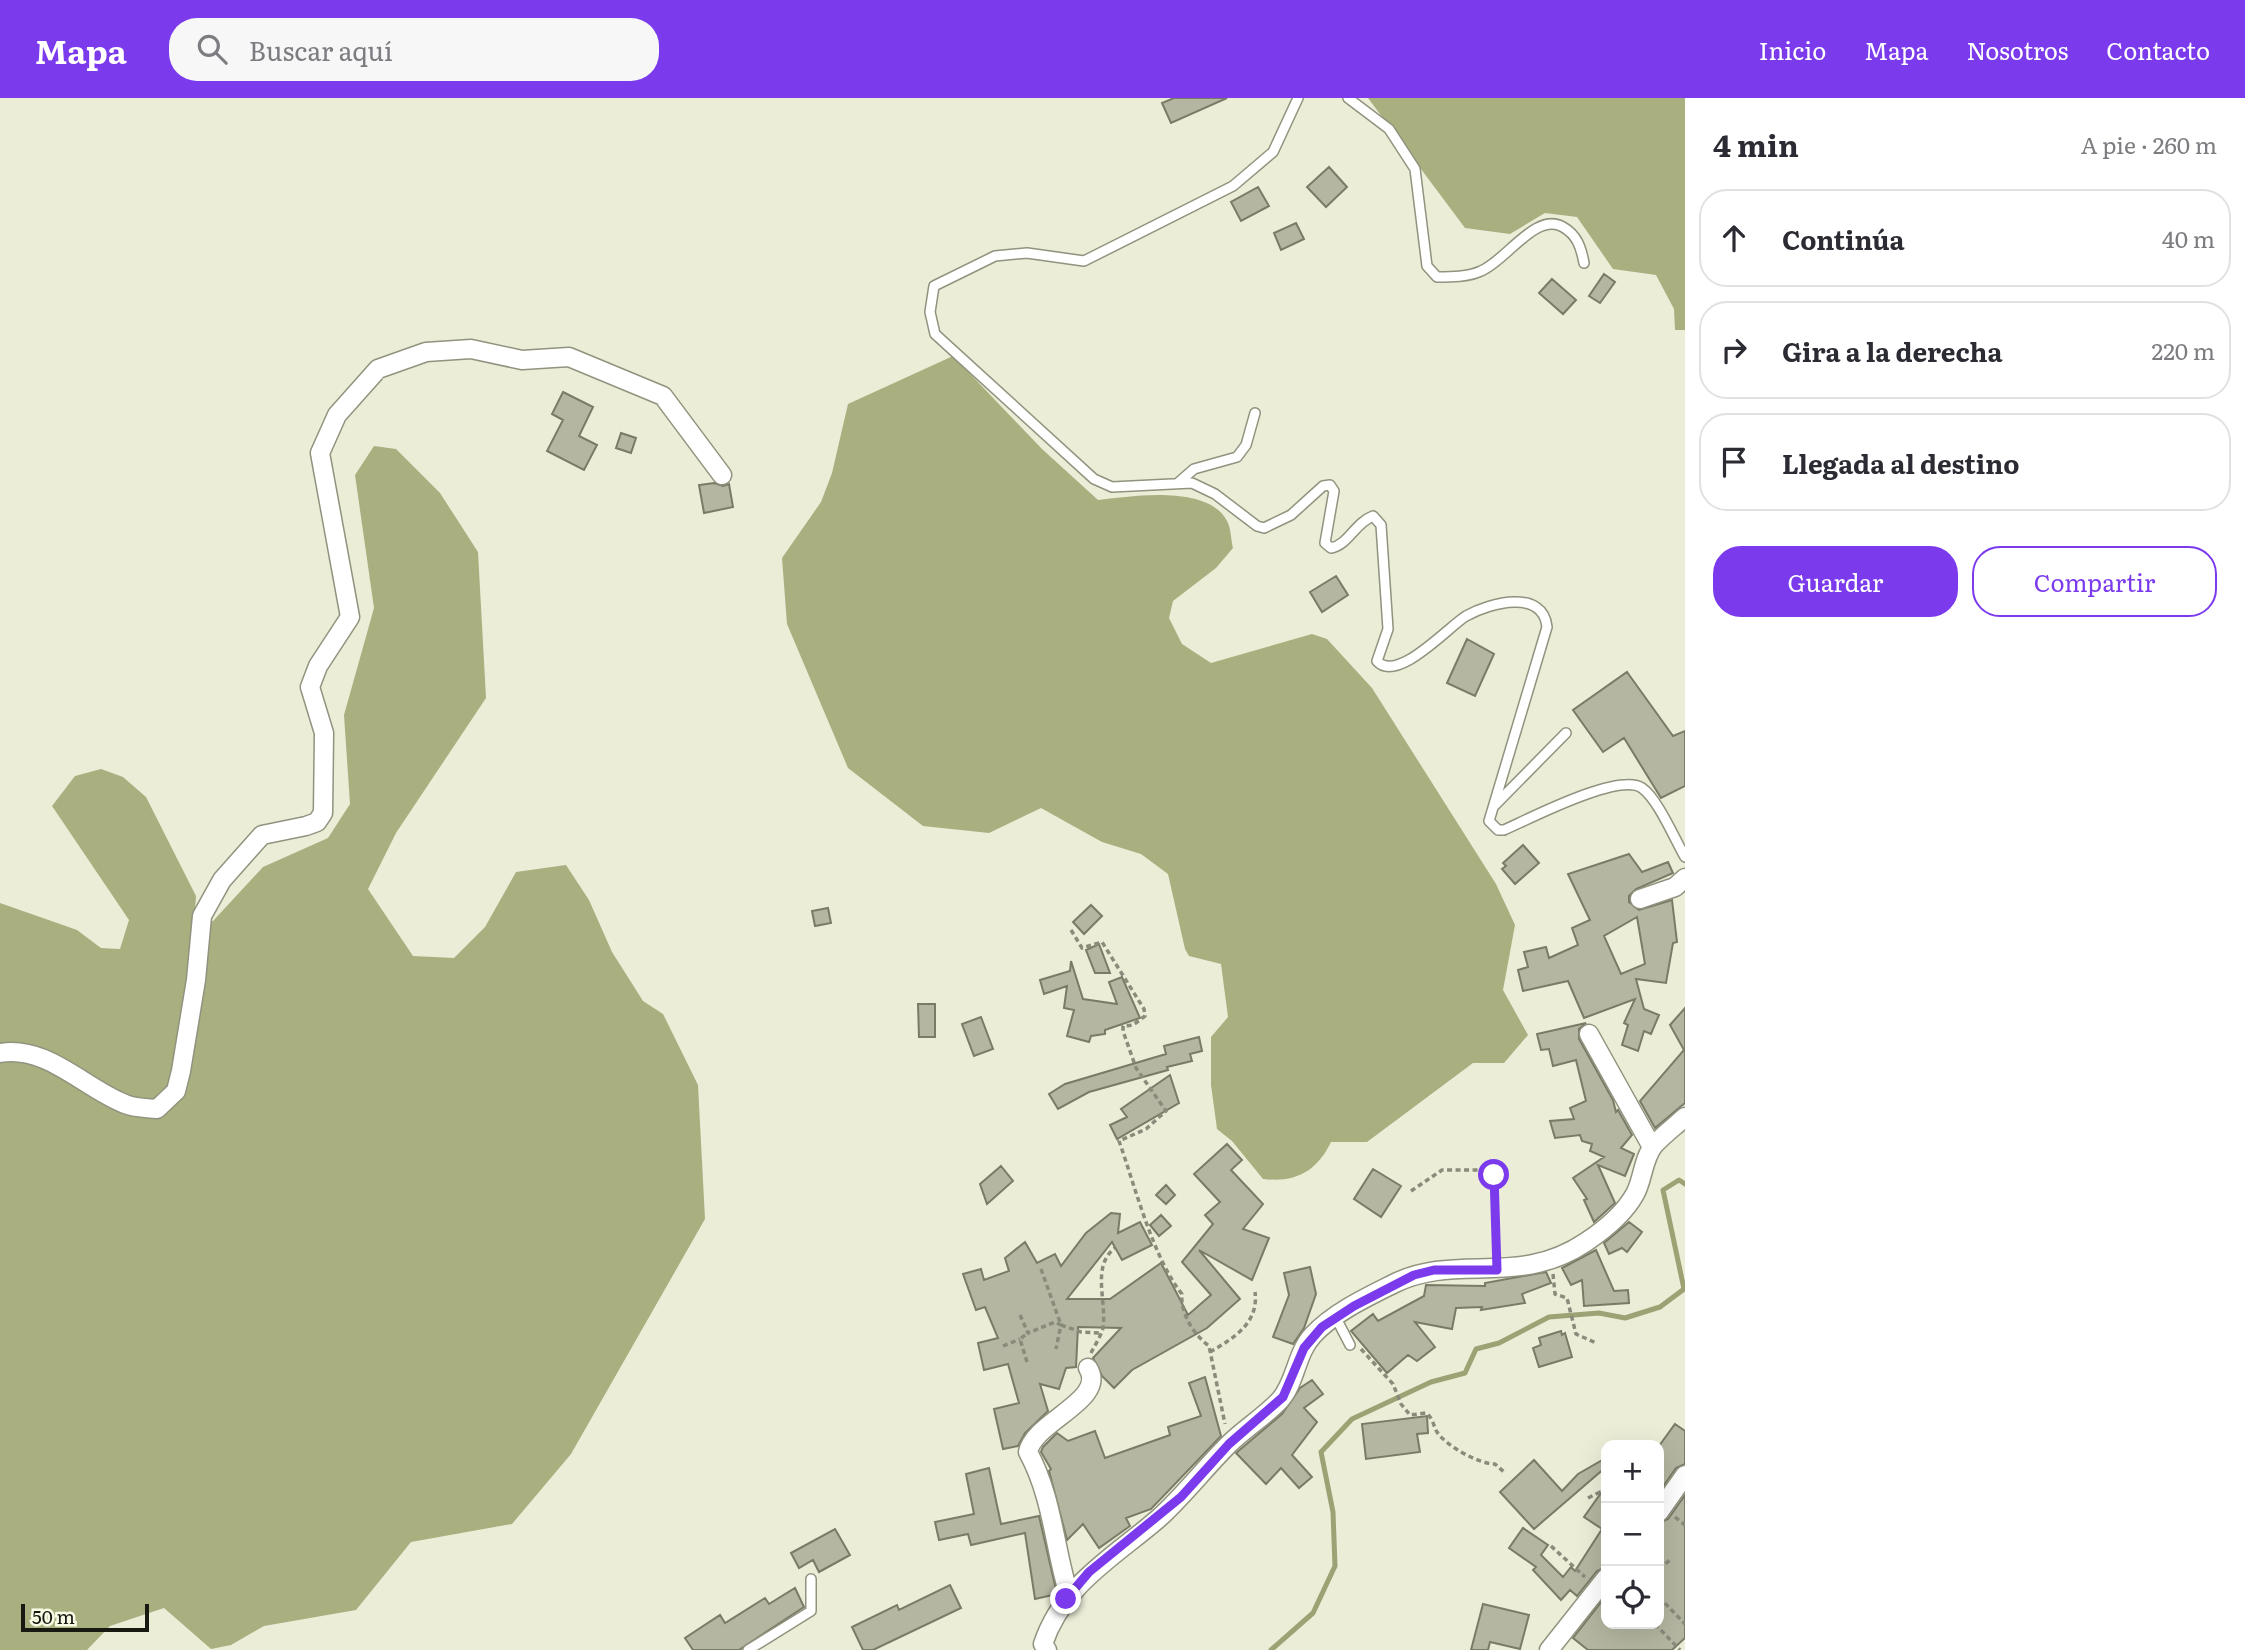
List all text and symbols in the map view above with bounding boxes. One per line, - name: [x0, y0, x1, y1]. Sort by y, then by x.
- search box: [169, 18, 659, 81]
- text: Mapa: [35, 25, 127, 74]
- icon: search: [193, 30, 231, 68]
- text: Buscar aquí: [249, 30, 393, 69]
- text: Inicio: [1759, 32, 1826, 67]
- text: Mapa: [1864, 32, 1928, 67]
- text: Nosotros: [1966, 32, 2068, 67]
- text: Contacto: [2106, 32, 2210, 67]
- text: 4 min: [1713, 122, 1799, 166]
- text: A pie · 260 m: [2081, 127, 2217, 161]
- icon: ahead: [1715, 219, 1753, 257]
- text: Continúa: [1782, 219, 1905, 258]
- text: 40 m: [2162, 221, 2215, 255]
- icon: right: [1715, 331, 1753, 369]
- text: Gira a la derecha: [1782, 331, 2002, 370]
- text: 220 m: [2151, 333, 2215, 367]
- icon: arrive: [1715, 443, 1753, 481]
- text: Llegada al destino: [1782, 443, 2019, 482]
- button: Guardar: [1713, 546, 1958, 617]
- button: Compartir: [1972, 546, 2217, 617]
- route start: [1478, 1159, 1509, 1190]
- map controls: [1601, 1440, 1664, 1629]
- button: +: [1601, 1440, 1664, 1503]
- button: −: [1601, 1503, 1664, 1566]
- button: locate: [1601, 1566, 1664, 1629]
- route end: [1050, 1583, 1081, 1614]
- scale bar: [21, 1601, 149, 1633]
- text: 50 m: [32, 1602, 75, 1630]

